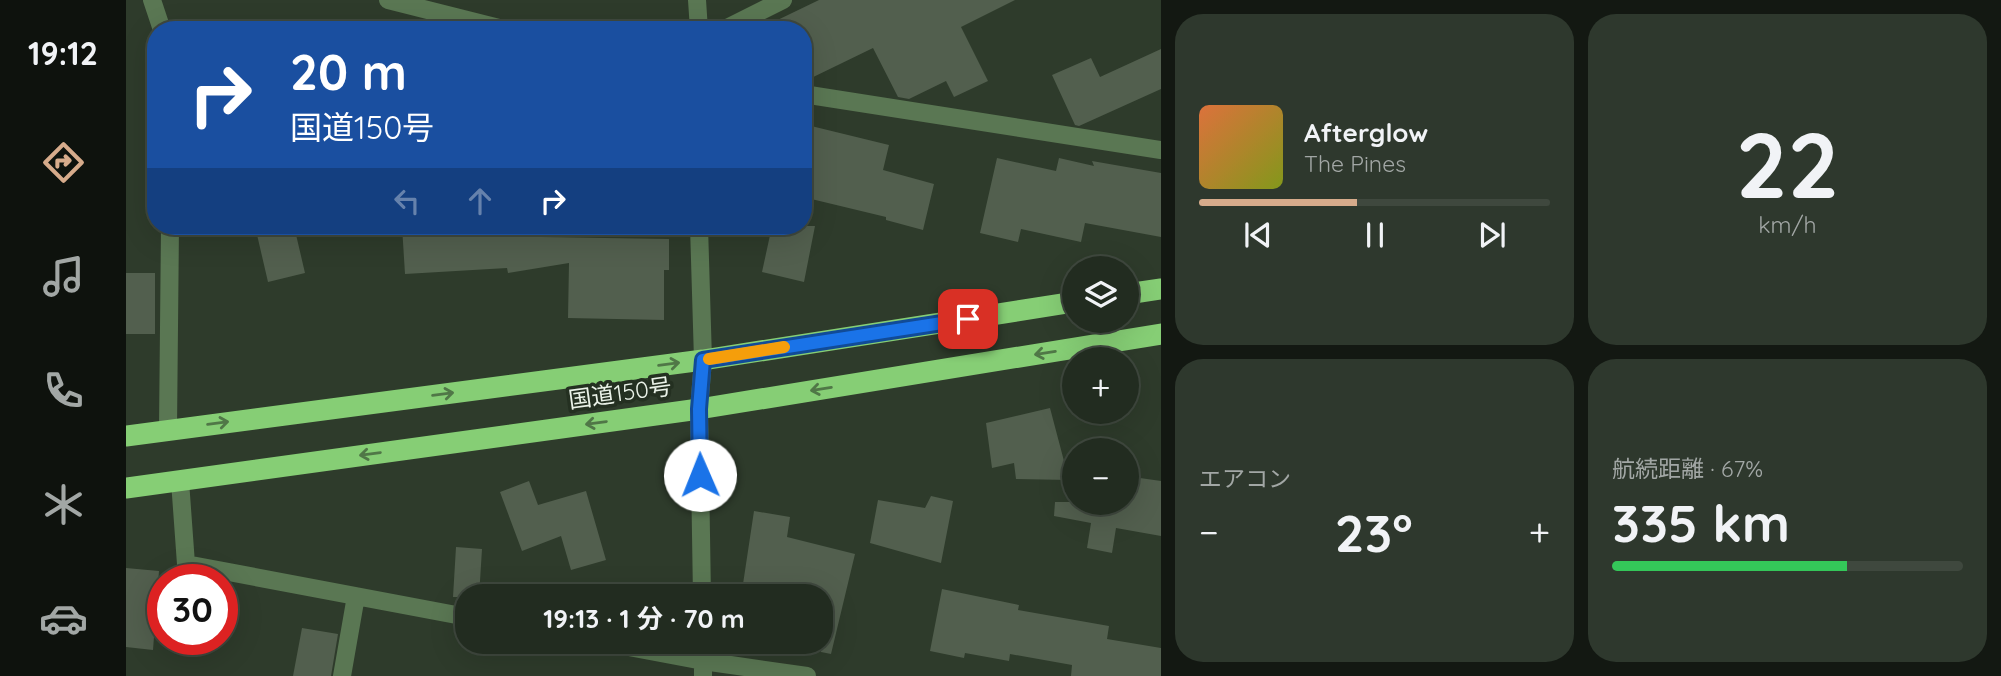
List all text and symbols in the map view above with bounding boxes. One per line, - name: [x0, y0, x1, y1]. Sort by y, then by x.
- text: 19:12: [28, 33, 98, 73]
- text: 20 m: [290, 41, 407, 102]
- icon: right: [175, 49, 266, 140]
- text: 国道150号: [290, 107, 434, 147]
- text: 22: [1736, 107, 1839, 221]
- text: Afterglow: [1304, 116, 1428, 149]
- icon: directions: [39, 138, 88, 187]
- text: The Pines: [1304, 149, 1406, 178]
- icon: left: [388, 182, 426, 220]
- icon: ahead: [461, 182, 499, 220]
- icon: right: [534, 182, 572, 220]
- text: km/h: [1758, 210, 1817, 239]
- icon: previous: [1239, 216, 1277, 254]
- icon: pause: [1356, 216, 1394, 254]
- icon: next: [1473, 216, 1511, 254]
- icon: music: [39, 252, 88, 301]
- map controls: [1062, 256, 1139, 515]
- button: layers: [1062, 256, 1139, 333]
- pin: [938, 289, 998, 349]
- icon: arrive: [949, 300, 987, 338]
- one-way arrow: [1034, 347, 1057, 360]
- button: +: [1062, 347, 1139, 424]
- one-way arrow: [657, 358, 680, 371]
- icon: phone: [39, 366, 88, 415]
- street label: 国道150号: [567, 371, 673, 414]
- one-way arrow: [810, 383, 833, 396]
- one-way arrow: [432, 387, 454, 400]
- one-way arrow: [206, 416, 229, 429]
- one-way arrow: [585, 417, 608, 430]
- position arrow: [663, 438, 737, 512]
- button: −: [1062, 438, 1139, 515]
- one-way arrow: [360, 448, 382, 461]
- text: 航続距離 · 67%: [1612, 454, 1763, 483]
- text: エアコン: [1199, 464, 1291, 493]
- icon: climate: [39, 480, 88, 529]
- text: 335 km: [1612, 490, 1790, 555]
- text: 23°: [1335, 500, 1413, 565]
- text: −: [1199, 508, 1219, 556]
- text: +: [1529, 508, 1550, 556]
- speed limit sign: 30: [147, 564, 238, 655]
- icon: car: [39, 594, 88, 643]
- text: 19:13 · 1 分 · 70 m: [543, 602, 745, 635]

